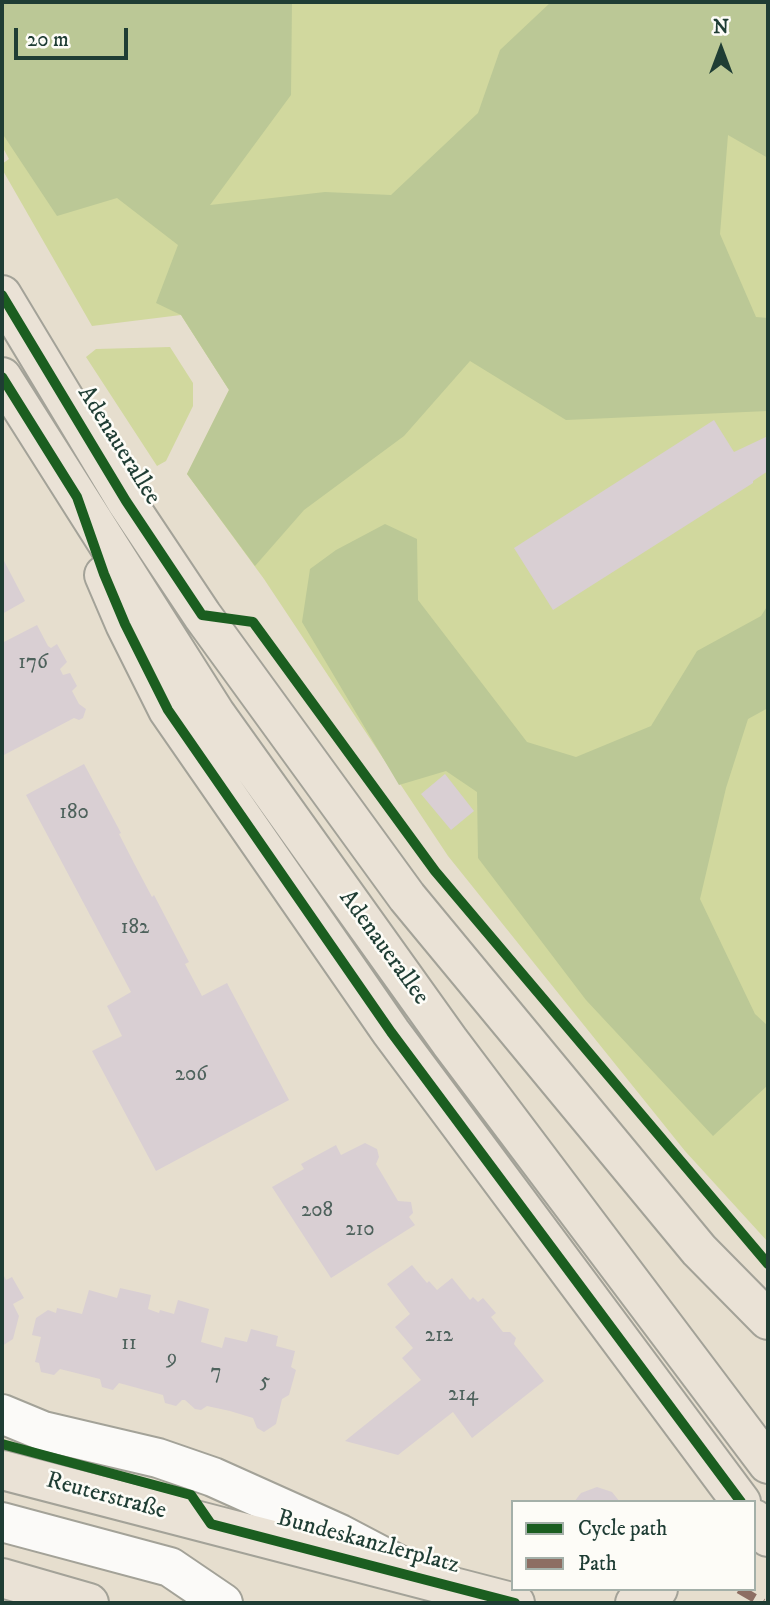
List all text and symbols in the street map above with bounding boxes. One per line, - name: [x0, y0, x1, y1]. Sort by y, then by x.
- scale bar: [18, 14, 131, 58]
- north arrow: [686, 14, 756, 84]
- text: N: [713, 16, 729, 39]
- text: 20 m: [27, 27, 69, 53]
- street label: Adenauerallee: [70, 381, 166, 511]
- house number: 176: [18, 651, 48, 677]
- house number: 180: [59, 801, 89, 827]
- street label: Adenauerallee: [332, 885, 434, 1011]
- house number: 182: [121, 916, 149, 942]
- house number: 206: [175, 1063, 207, 1089]
- house number: 208: [301, 1199, 333, 1225]
- house number: 210: [345, 1218, 375, 1244]
- house number: 212: [425, 1324, 453, 1350]
- house number: 11: [121, 1332, 137, 1358]
- house number: 9: [167, 1347, 177, 1373]
- house number: 7: [210, 1361, 222, 1387]
- house number: 5: [260, 1370, 270, 1396]
- house number: 214: [448, 1383, 478, 1409]
- street label: Reuterstraße: [43, 1467, 169, 1527]
- legend: [511, 1500, 756, 1591]
- street label: Bundeskanzlerplatz: [274, 1505, 462, 1581]
- text: Cycle path: [578, 1516, 667, 1542]
- text: Path: [578, 1551, 617, 1577]

